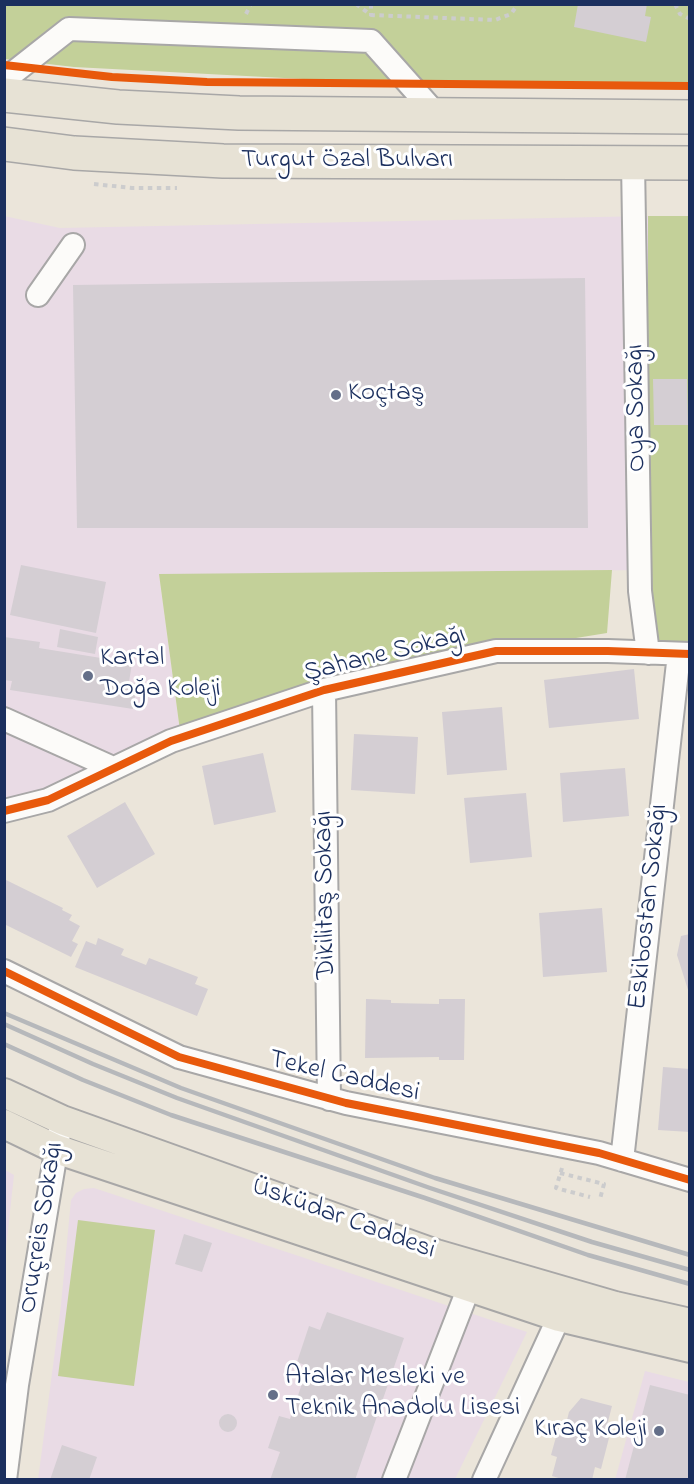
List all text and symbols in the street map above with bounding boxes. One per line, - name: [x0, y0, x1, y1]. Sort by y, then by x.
- street label: Turgut Özal Bulvarı: [241, 146, 453, 178]
- street label: Oya Sokağı: [621, 344, 655, 472]
- place label: Koçtaş: [348, 379, 425, 411]
- marker: Koçtaş: [329, 388, 343, 402]
- street label: Şahane Sokağı: [301, 620, 469, 692]
- place label: Kartal Doğa Koleji: [100, 644, 221, 707]
- marker: Kartal Doğa Koleji: [81, 669, 95, 683]
- street label: Eskibostan Sokağı: [623, 803, 677, 1011]
- street label: Dikilitaş Sokağı: [309, 810, 345, 980]
- street label: Tekel Caddesi: [266, 1045, 422, 1111]
- street label: Oruçreis Sokağı: [13, 1140, 73, 1316]
- street label: Üsküdar Caddesi: [247, 1172, 439, 1268]
- place label: Atalar Mesleki ve Teknik Anadolu Lisesi: [285, 1363, 520, 1426]
- marker: Atalar Mesleki ve Teknik Anadolu Lisesi: [266, 1388, 280, 1402]
- place label: Kıraç Koleji: [534, 1415, 647, 1447]
- marker: Kıraç Koleji: [652, 1424, 666, 1438]

